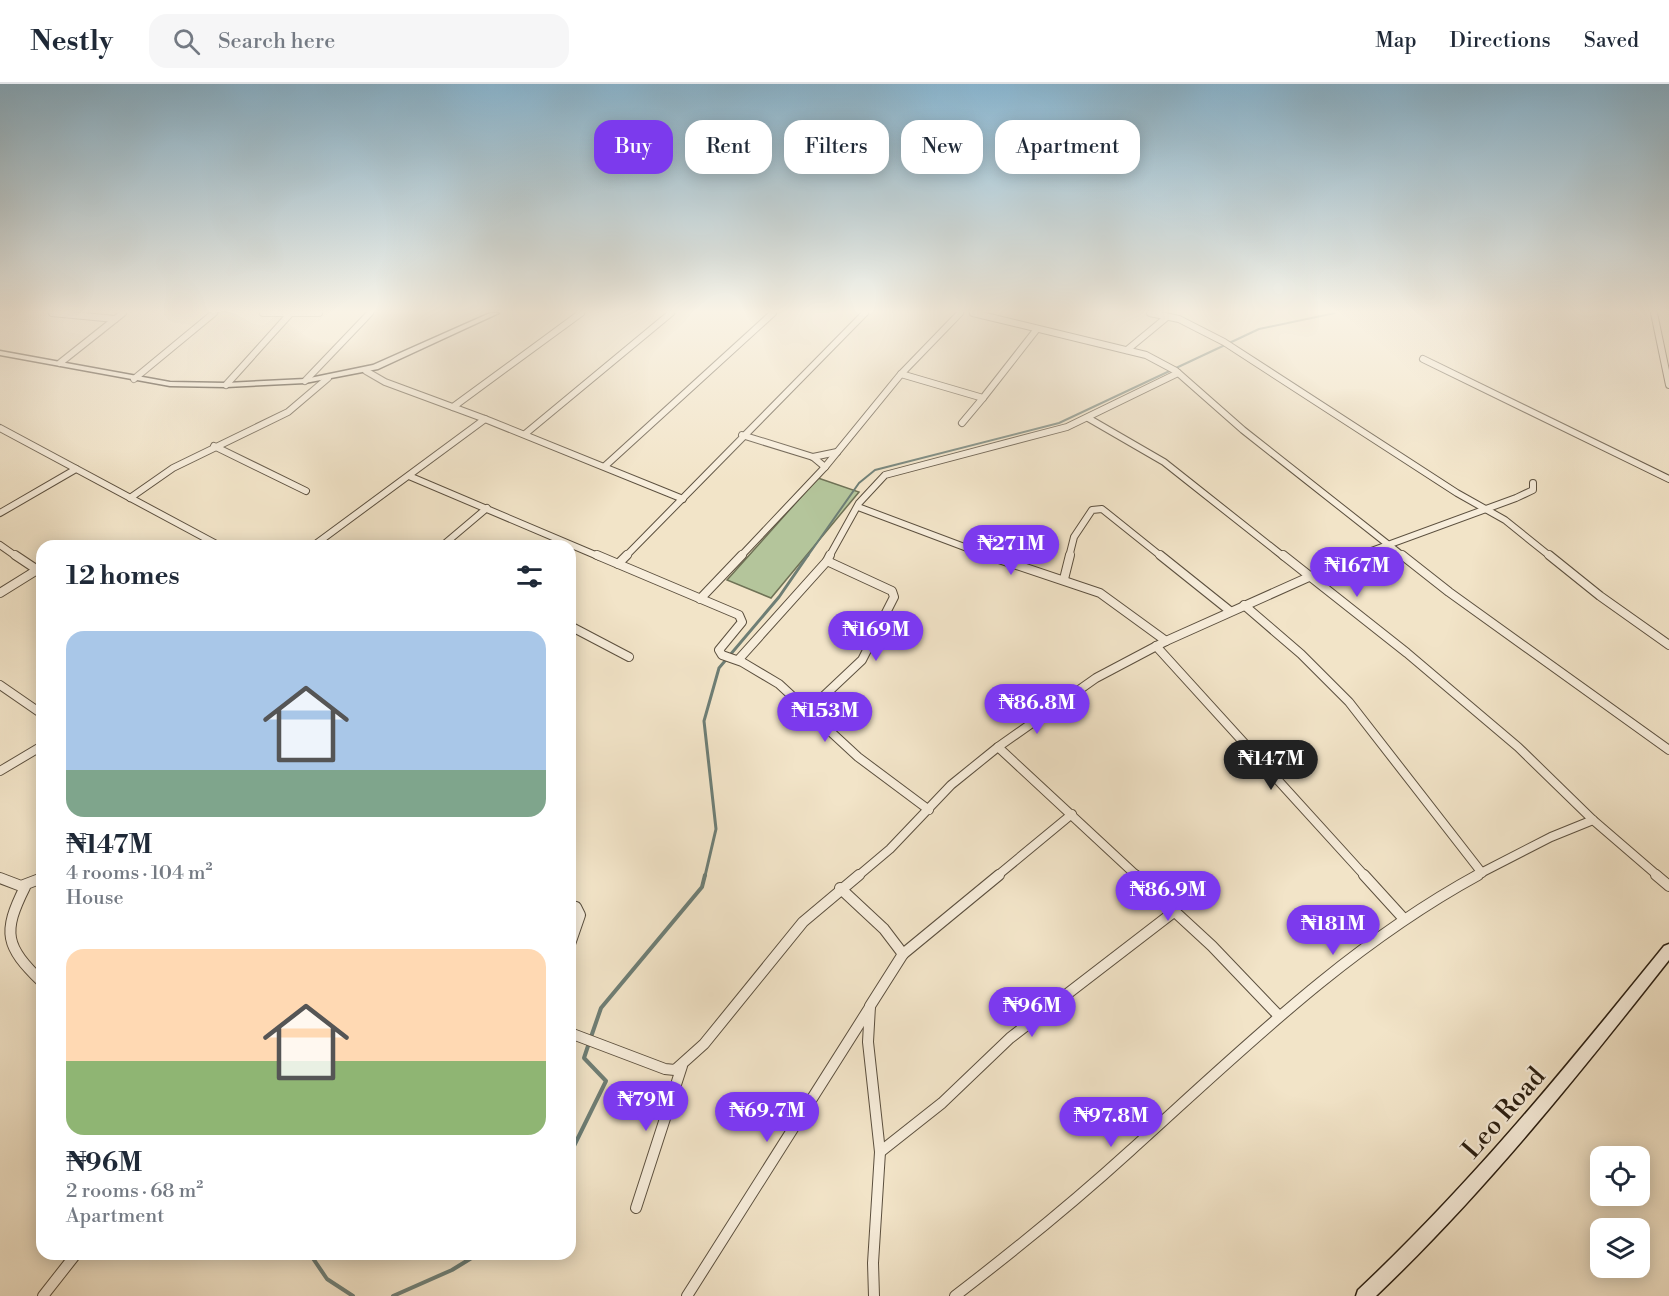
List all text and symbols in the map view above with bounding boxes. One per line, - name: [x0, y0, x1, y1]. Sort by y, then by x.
- search box: [149, 14, 569, 68]
- text: Nestly: [30, 24, 113, 59]
- icon: search: [170, 25, 203, 58]
- text: Search here: [218, 28, 335, 55]
- text: Map: [1375, 28, 1417, 54]
- text: Directions: [1450, 28, 1551, 54]
- text: Saved: [1584, 28, 1639, 54]
- chip: Buy: [594, 120, 673, 174]
- chip: Rent: [685, 120, 772, 174]
- chip: Filters: [784, 120, 889, 174]
- chip: New: [901, 120, 983, 174]
- chip: Apartment: [995, 120, 1140, 174]
- pin: ₦271M: [969, 525, 1053, 576]
- text: ₦271M: [977, 532, 1045, 557]
- pin: ₦167M: [1315, 547, 1399, 598]
- text: ₦167M: [1324, 554, 1390, 579]
- text: 12 homes: [66, 560, 180, 592]
- icon: filters: [513, 560, 546, 593]
- pin: ₦169M: [834, 611, 918, 662]
- text: ₦169M: [842, 618, 910, 643]
- icon: home: [252, 670, 360, 778]
- pin: ₦86.8M: [988, 684, 1086, 735]
- text: ₦86.8M: [999, 691, 1075, 716]
- pin: ₦153M: [783, 692, 867, 743]
- text: ₦153M: [791, 699, 859, 724]
- pin: ₦147M: [1229, 740, 1313, 791]
- text: ₦147M: [1238, 747, 1304, 772]
- text: ₦147M: [66, 829, 152, 861]
- text: 4 rooms · 104 m²: [66, 861, 213, 886]
- pin: ₦86.9M: [1119, 871, 1217, 922]
- text: ₦86.9M: [1130, 878, 1206, 903]
- text: House: [66, 886, 124, 911]
- pin: ₦181M: [1291, 905, 1375, 956]
- text: ₦181M: [1301, 912, 1365, 937]
- pin: ₦96M: [996, 987, 1068, 1038]
- icon: home: [252, 988, 360, 1096]
- text: ₦96M: [1003, 994, 1061, 1019]
- street label: Leo Road: [1456, 1061, 1553, 1165]
- pin: ₦79M: [610, 1081, 682, 1132]
- text: ₦79M: [617, 1088, 675, 1113]
- pin: ₦69.7M: [718, 1092, 816, 1143]
- pin: ₦97.8M: [1062, 1097, 1160, 1148]
- text: ₦69.7M: [729, 1099, 805, 1124]
- text: ₦97.8M: [1073, 1104, 1149, 1129]
- map controls: [1590, 1146, 1650, 1278]
- button: locate: [1590, 1146, 1650, 1206]
- text: ₦96M: [66, 1147, 142, 1179]
- text: 2 rooms · 68 m²: [66, 1179, 203, 1204]
- text: Apartment: [66, 1204, 164, 1229]
- button: layers: [1590, 1218, 1650, 1278]

